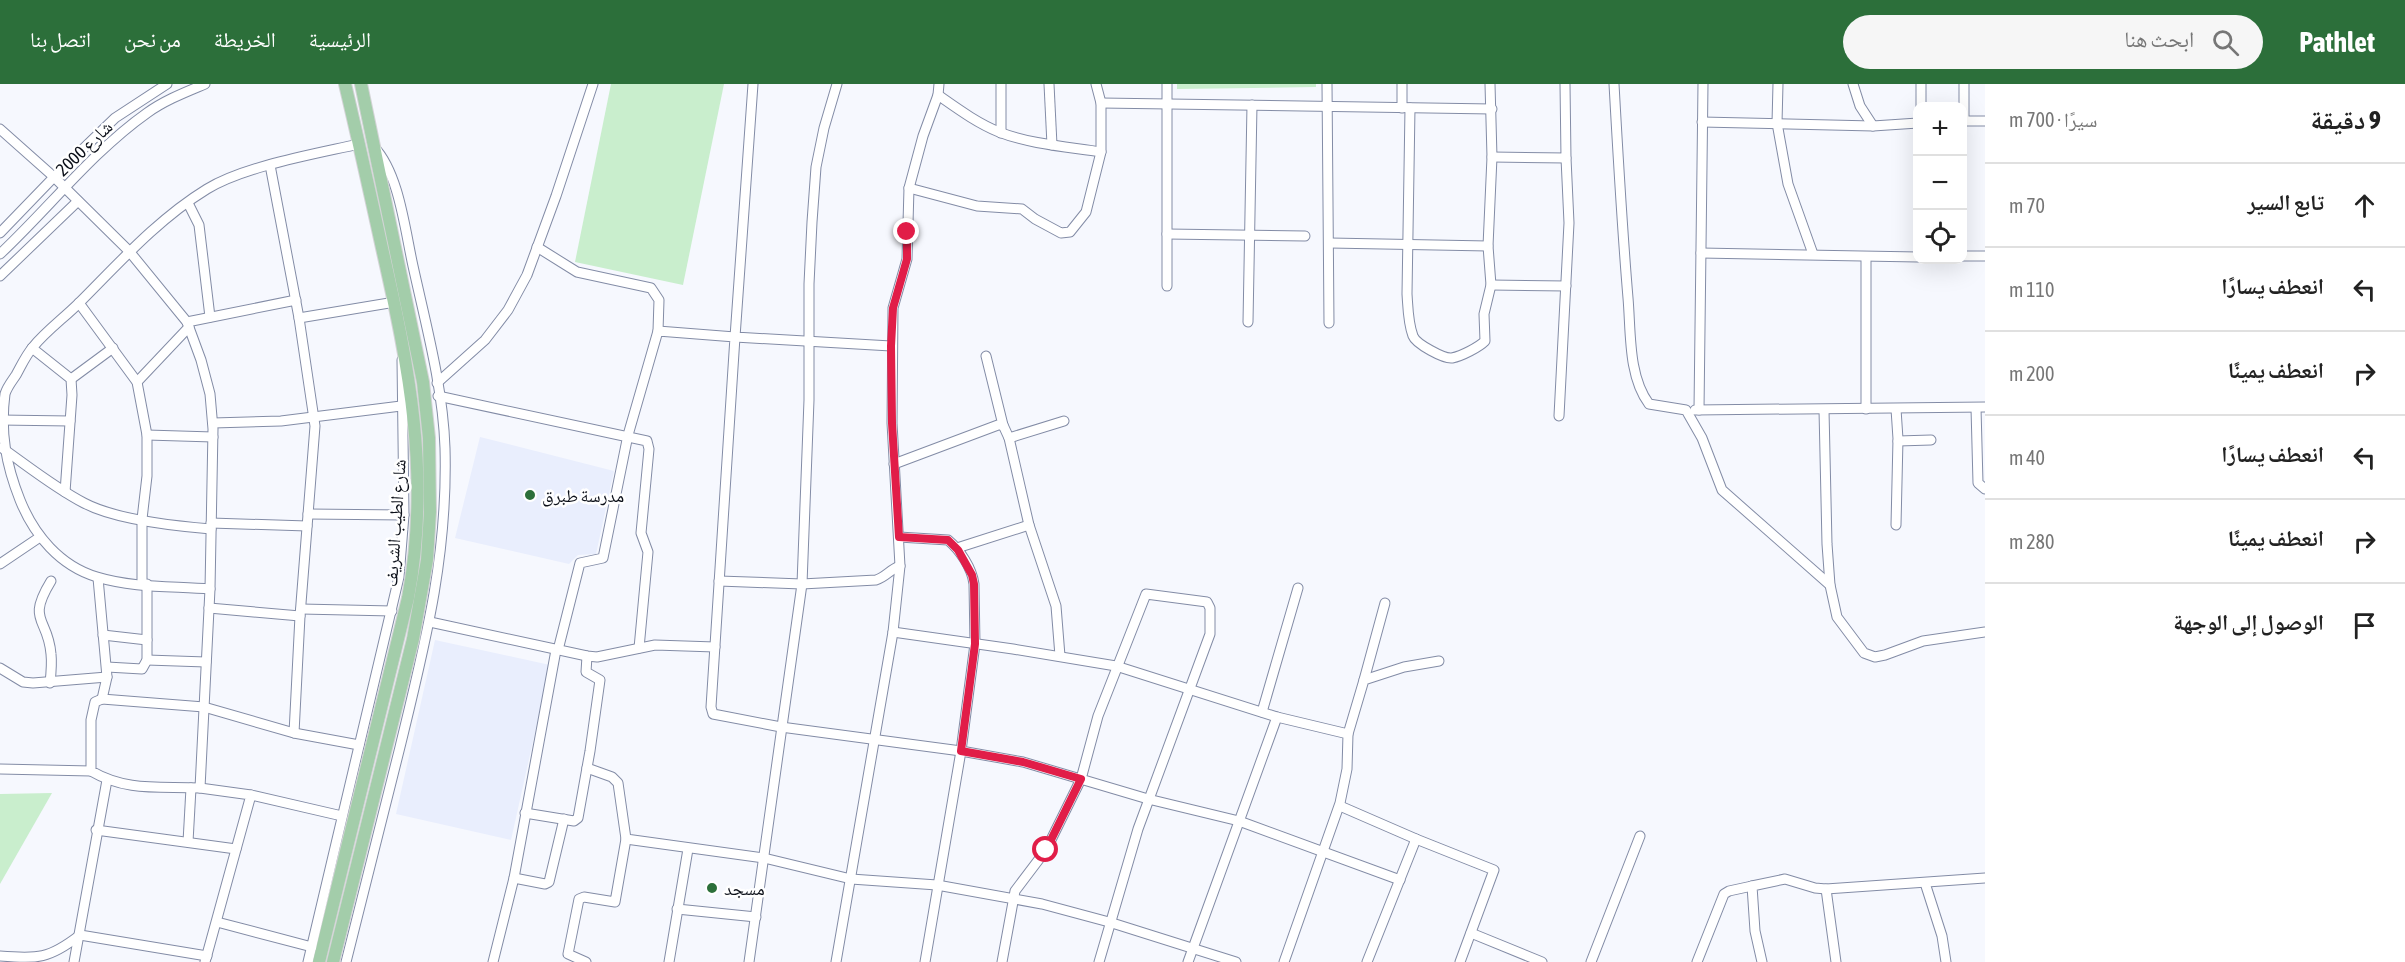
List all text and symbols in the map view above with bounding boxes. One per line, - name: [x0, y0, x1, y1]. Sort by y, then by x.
- search box: [1843, 15, 2263, 69]
- text: ابحث هنا: [2124, 26, 2194, 52]
- icon: search: [2209, 26, 2242, 59]
- text: Pathlet: [2299, 26, 2375, 58]
- text: اتصل بنا: [30, 27, 91, 51]
- text: من نحن: [124, 27, 181, 51]
- text: الخريطة: [214, 27, 276, 51]
- text: الرئيسية: [309, 27, 371, 51]
- map controls: [1913, 102, 1967, 264]
- button: +: [1913, 102, 1967, 156]
- text: 9 دقيقة: [2311, 105, 2381, 135]
- text: سيرًا · 700 m: [2009, 108, 2097, 131]
- street label: شارع 2000: [51, 116, 117, 181]
- button: −: [1913, 156, 1967, 210]
- text: تابع السير: [2248, 189, 2324, 215]
- icon: ahead: [2348, 189, 2381, 222]
- text: 70 m: [2009, 194, 2045, 217]
- button: locate: [1913, 210, 1967, 264]
- route end: [893, 218, 919, 244]
- text: انعطف يسارًا: [2221, 273, 2324, 299]
- icon: left: [2348, 273, 2381, 306]
- text: 110 m: [2009, 278, 2054, 301]
- text: انعطف يمينًا: [2228, 357, 2324, 383]
- icon: right: [2348, 357, 2381, 390]
- text: 200 m: [2009, 362, 2054, 385]
- text: انعطف يسارًا: [2221, 441, 2324, 467]
- icon: left: [2348, 441, 2381, 474]
- text: 40 m: [2009, 446, 2045, 469]
- street label: شارع الطيب الشريف: [380, 458, 411, 588]
- place label: مدرسة طبرق: [542, 485, 624, 507]
- marker: مدرسة طبرق: [523, 488, 537, 502]
- text: انعطف يمينًا: [2228, 525, 2324, 551]
- icon: right: [2348, 525, 2381, 558]
- text: 280 m: [2009, 530, 2054, 553]
- text: الوصول إلى الوجهة: [2173, 609, 2324, 635]
- icon: arrive: [2348, 609, 2381, 642]
- route start: [1032, 836, 1058, 862]
- place label: مسجد: [724, 878, 765, 899]
- marker: مسجد: [705, 881, 719, 895]

